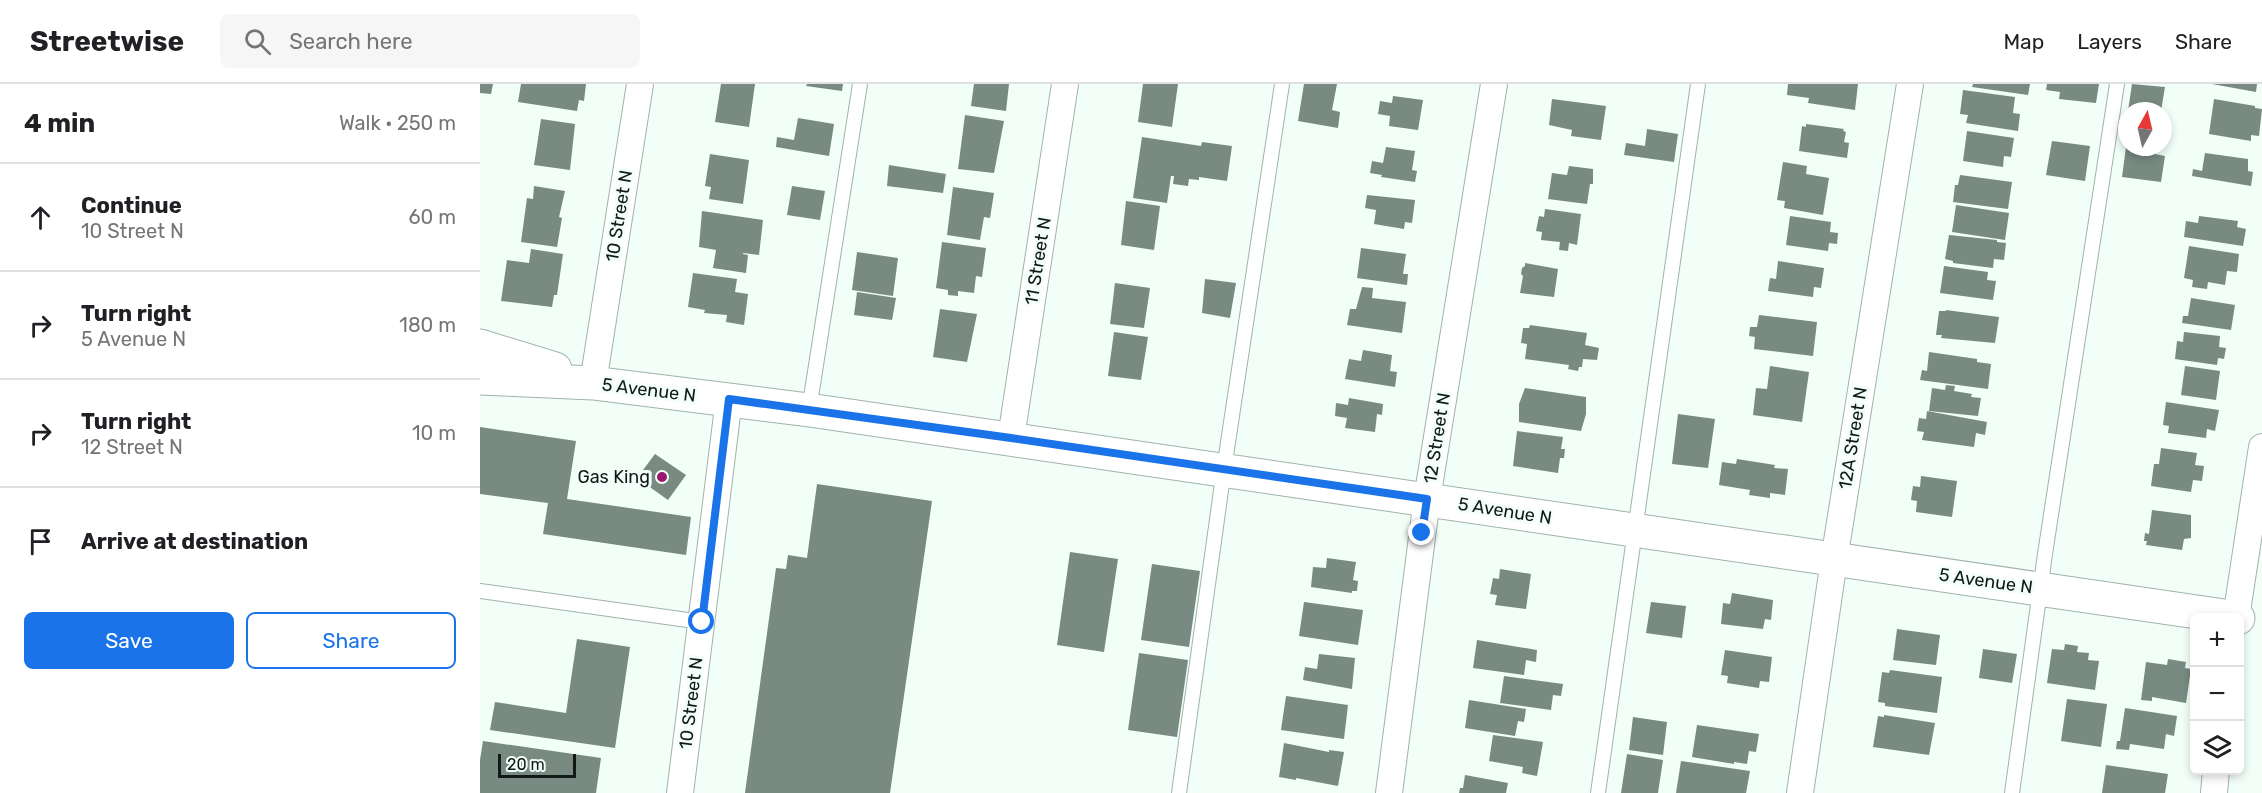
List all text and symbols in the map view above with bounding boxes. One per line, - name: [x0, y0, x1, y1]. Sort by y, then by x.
- search box: [220, 14, 640, 68]
- text: Streetwise: [30, 25, 184, 58]
- icon: search: [241, 25, 274, 58]
- text: Search here: [289, 28, 413, 55]
- text: Map: [2003, 29, 2044, 54]
- text: Layers: [2077, 29, 2142, 54]
- text: Share: [2175, 29, 2232, 54]
- north arrow: [2118, 102, 2172, 156]
- text: 4 min: [24, 108, 95, 139]
- text: Walk · 250 m: [339, 111, 456, 135]
- street label: 10 Street N: [601, 169, 637, 263]
- text: Continue: [81, 192, 182, 219]
- icon: ahead: [24, 201, 57, 234]
- text: 60 m: [409, 205, 456, 229]
- street label: 11 Street N: [1020, 215, 1056, 307]
- text: 10 Street N: [81, 219, 184, 243]
- text: Turn right: [81, 300, 191, 327]
- icon: right: [24, 309, 57, 342]
- text: 180 m: [399, 313, 456, 337]
- text: 5 Avenue N: [81, 327, 186, 351]
- street label: 5 Avenue N: [601, 373, 697, 407]
- street label: 12A Street N: [1834, 385, 1872, 491]
- street label: 12 Street N: [1419, 391, 1455, 485]
- text: Turn right: [81, 408, 191, 435]
- icon: right: [24, 417, 57, 450]
- text: 10 m: [412, 421, 456, 445]
- text: 12 Street N: [81, 435, 183, 459]
- place label: Gas King: [577, 466, 650, 488]
- marker: Gas King: [655, 470, 669, 484]
- street label: 5 Avenue N: [1457, 493, 1553, 529]
- route end: [1408, 519, 1434, 545]
- icon: arrive: [24, 525, 57, 558]
- text: Arrive at destination: [81, 528, 308, 555]
- street label: 5 Avenue N: [1938, 564, 2034, 598]
- route start: [688, 608, 714, 634]
- button: Save: [24, 612, 234, 669]
- button: Share: [246, 612, 456, 669]
- map controls: [2190, 613, 2244, 775]
- button: +: [2190, 613, 2244, 667]
- street label: 10 Street N: [674, 656, 708, 750]
- button: −: [2190, 667, 2244, 721]
- button: layers: [2190, 721, 2244, 775]
- scale bar: [498, 751, 576, 778]
- text: 20 m: [507, 755, 545, 774]

